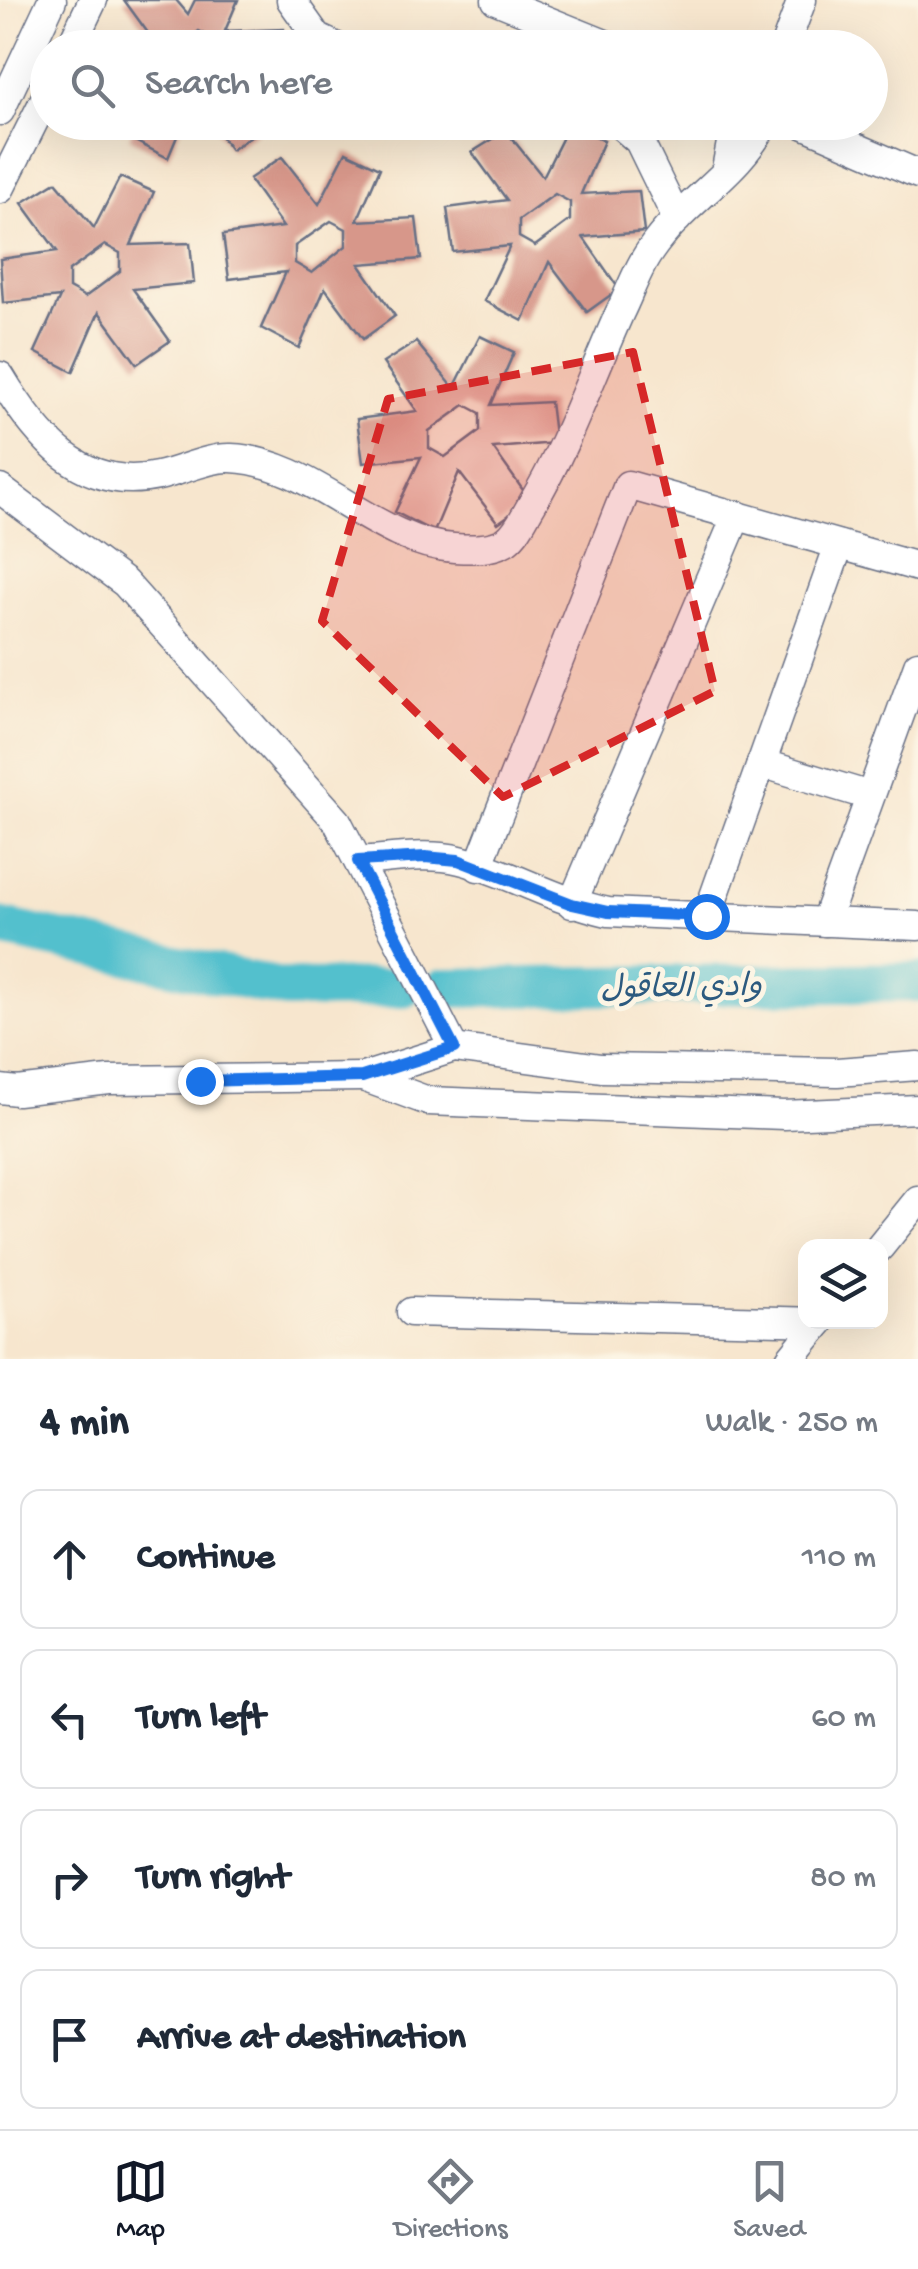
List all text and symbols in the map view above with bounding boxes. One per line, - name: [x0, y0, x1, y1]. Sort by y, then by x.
- search box: [30, 30, 888, 140]
- icon: search: [65, 58, 120, 113]
- text: Search here: [145, 63, 332, 107]
- route start: [684, 894, 730, 940]
- water label: وادي العاقول: [600, 970, 762, 1010]
- route end: [178, 1059, 224, 1105]
- map controls: [798, 1239, 888, 1329]
- button: layers: [798, 1239, 888, 1329]
- text: 4 min: [40, 1400, 129, 1449]
- text: Walk · 250 m: [706, 1405, 878, 1443]
- icon: ahead: [42, 1532, 97, 1587]
- text: Continue: [137, 1537, 275, 1581]
- text: 110 m: [802, 1540, 876, 1578]
- icon: left: [42, 1692, 97, 1747]
- text: Turn left: [137, 1697, 265, 1741]
- text: 60 m: [811, 1700, 876, 1738]
- icon: right: [42, 1852, 97, 1907]
- text: Turn right: [137, 1857, 289, 1901]
- text: 80 m: [810, 1860, 876, 1898]
- icon: arrive: [42, 2012, 97, 2067]
- text: Arrive at destination: [137, 2017, 466, 2061]
- tab: Map: [113, 2154, 168, 2247]
- tab: Directions: [394, 2154, 508, 2247]
- tab: Saved: [733, 2154, 805, 2247]

